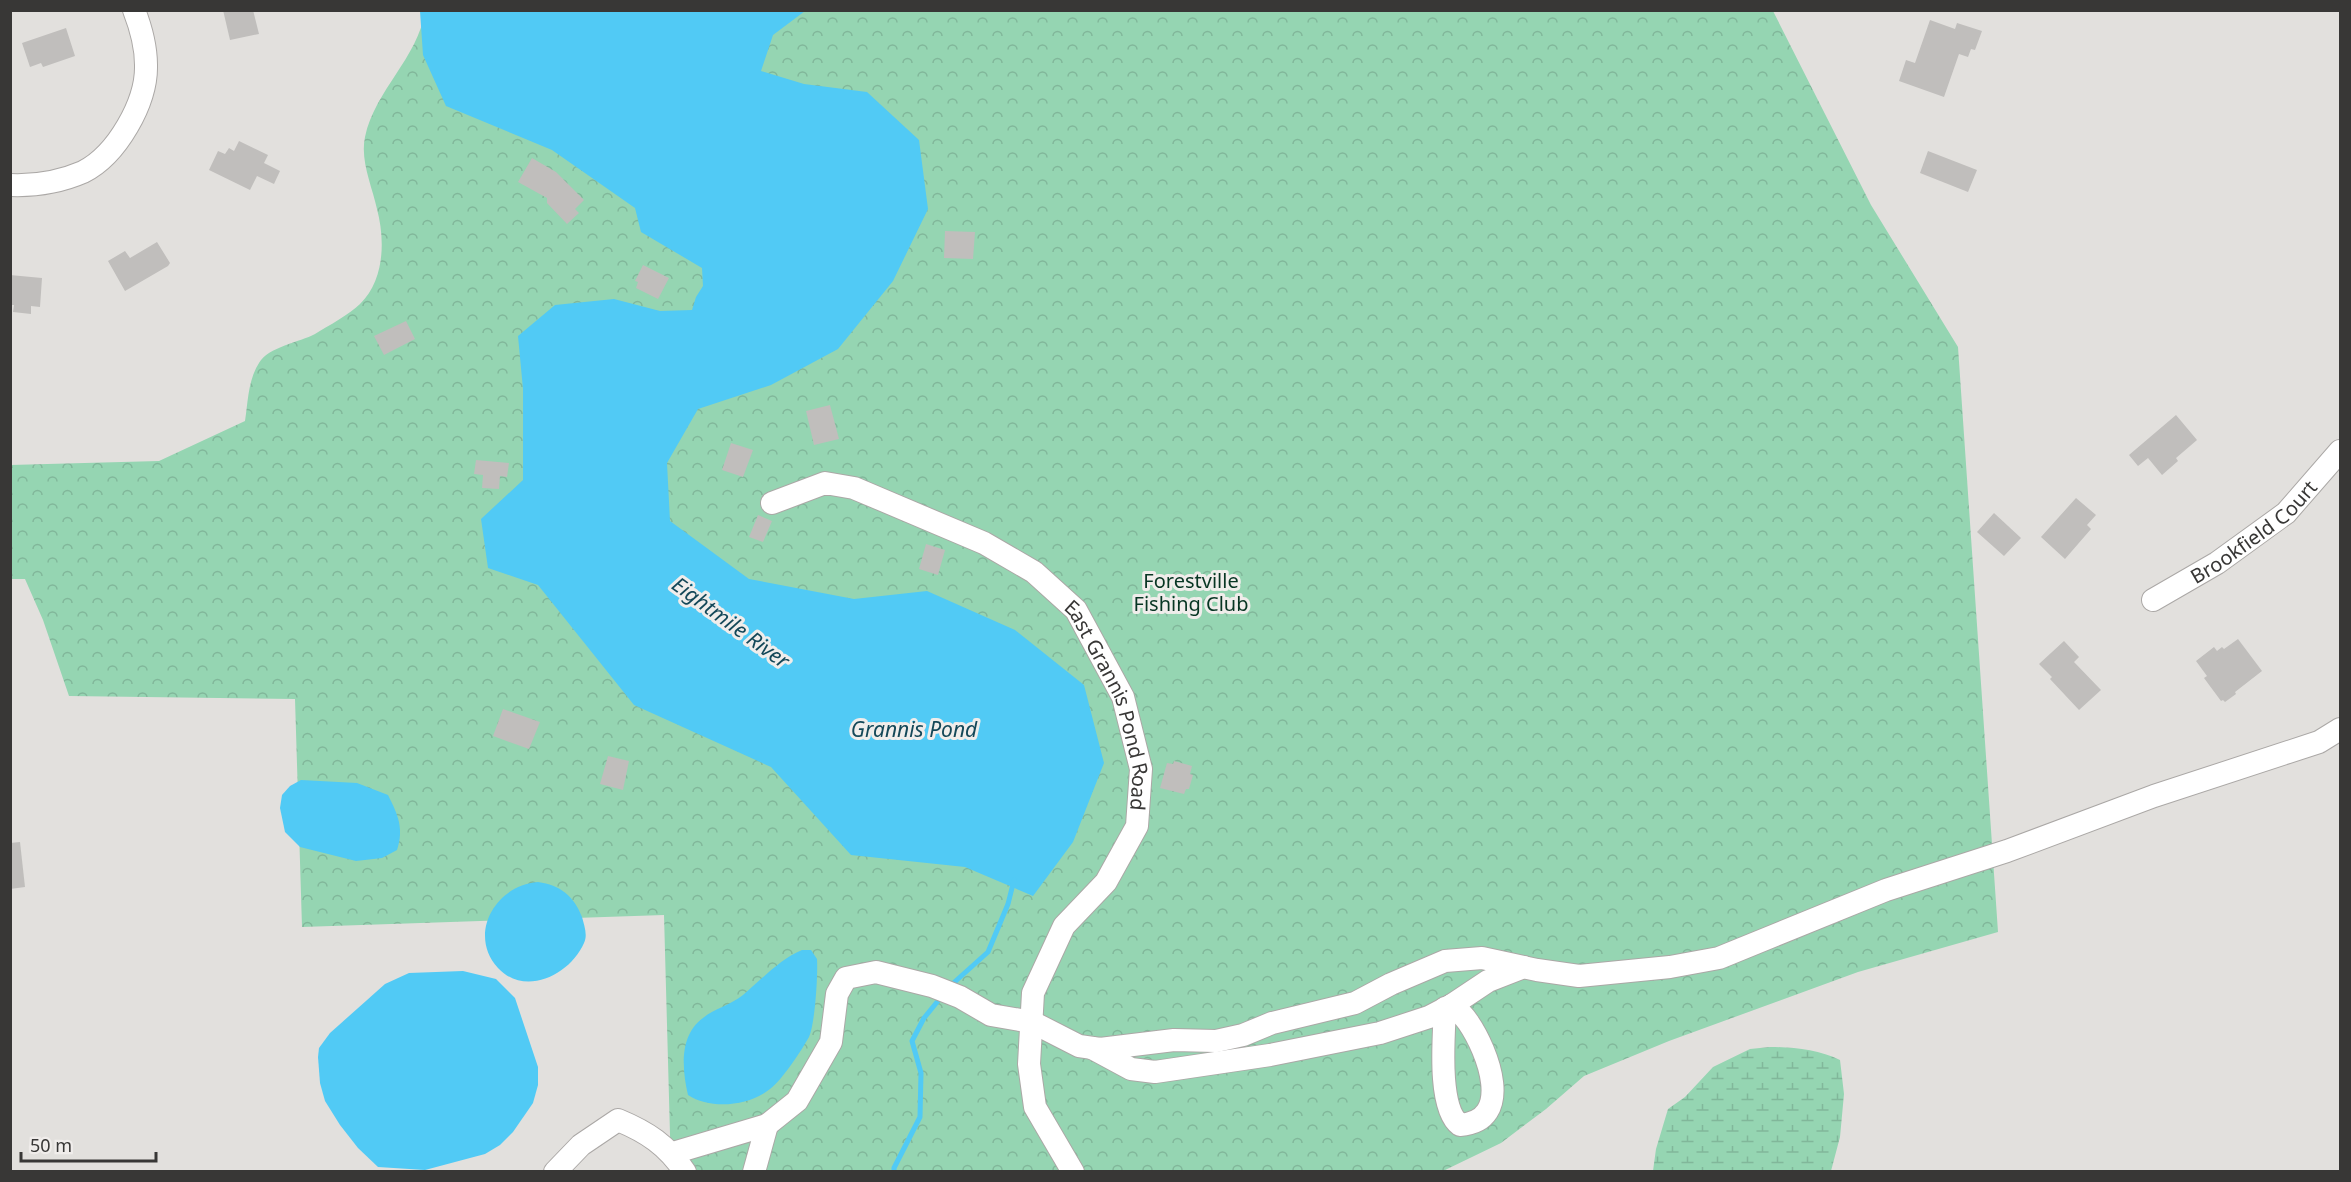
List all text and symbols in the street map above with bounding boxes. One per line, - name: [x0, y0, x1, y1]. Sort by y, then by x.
- street label: Brookfield Court: [2185, 474, 2323, 589]
- park label: Forestville Fishing Club: [1134, 567, 1248, 617]
- water label: Eightmile River: [667, 570, 797, 675]
- street label: East Grannis Pond Road: [1059, 593, 1156, 812]
- water label: Grannis Pond: [851, 715, 978, 743]
- scale bar: [21, 1125, 156, 1163]
- text: 50 m: [30, 1133, 72, 1157]

